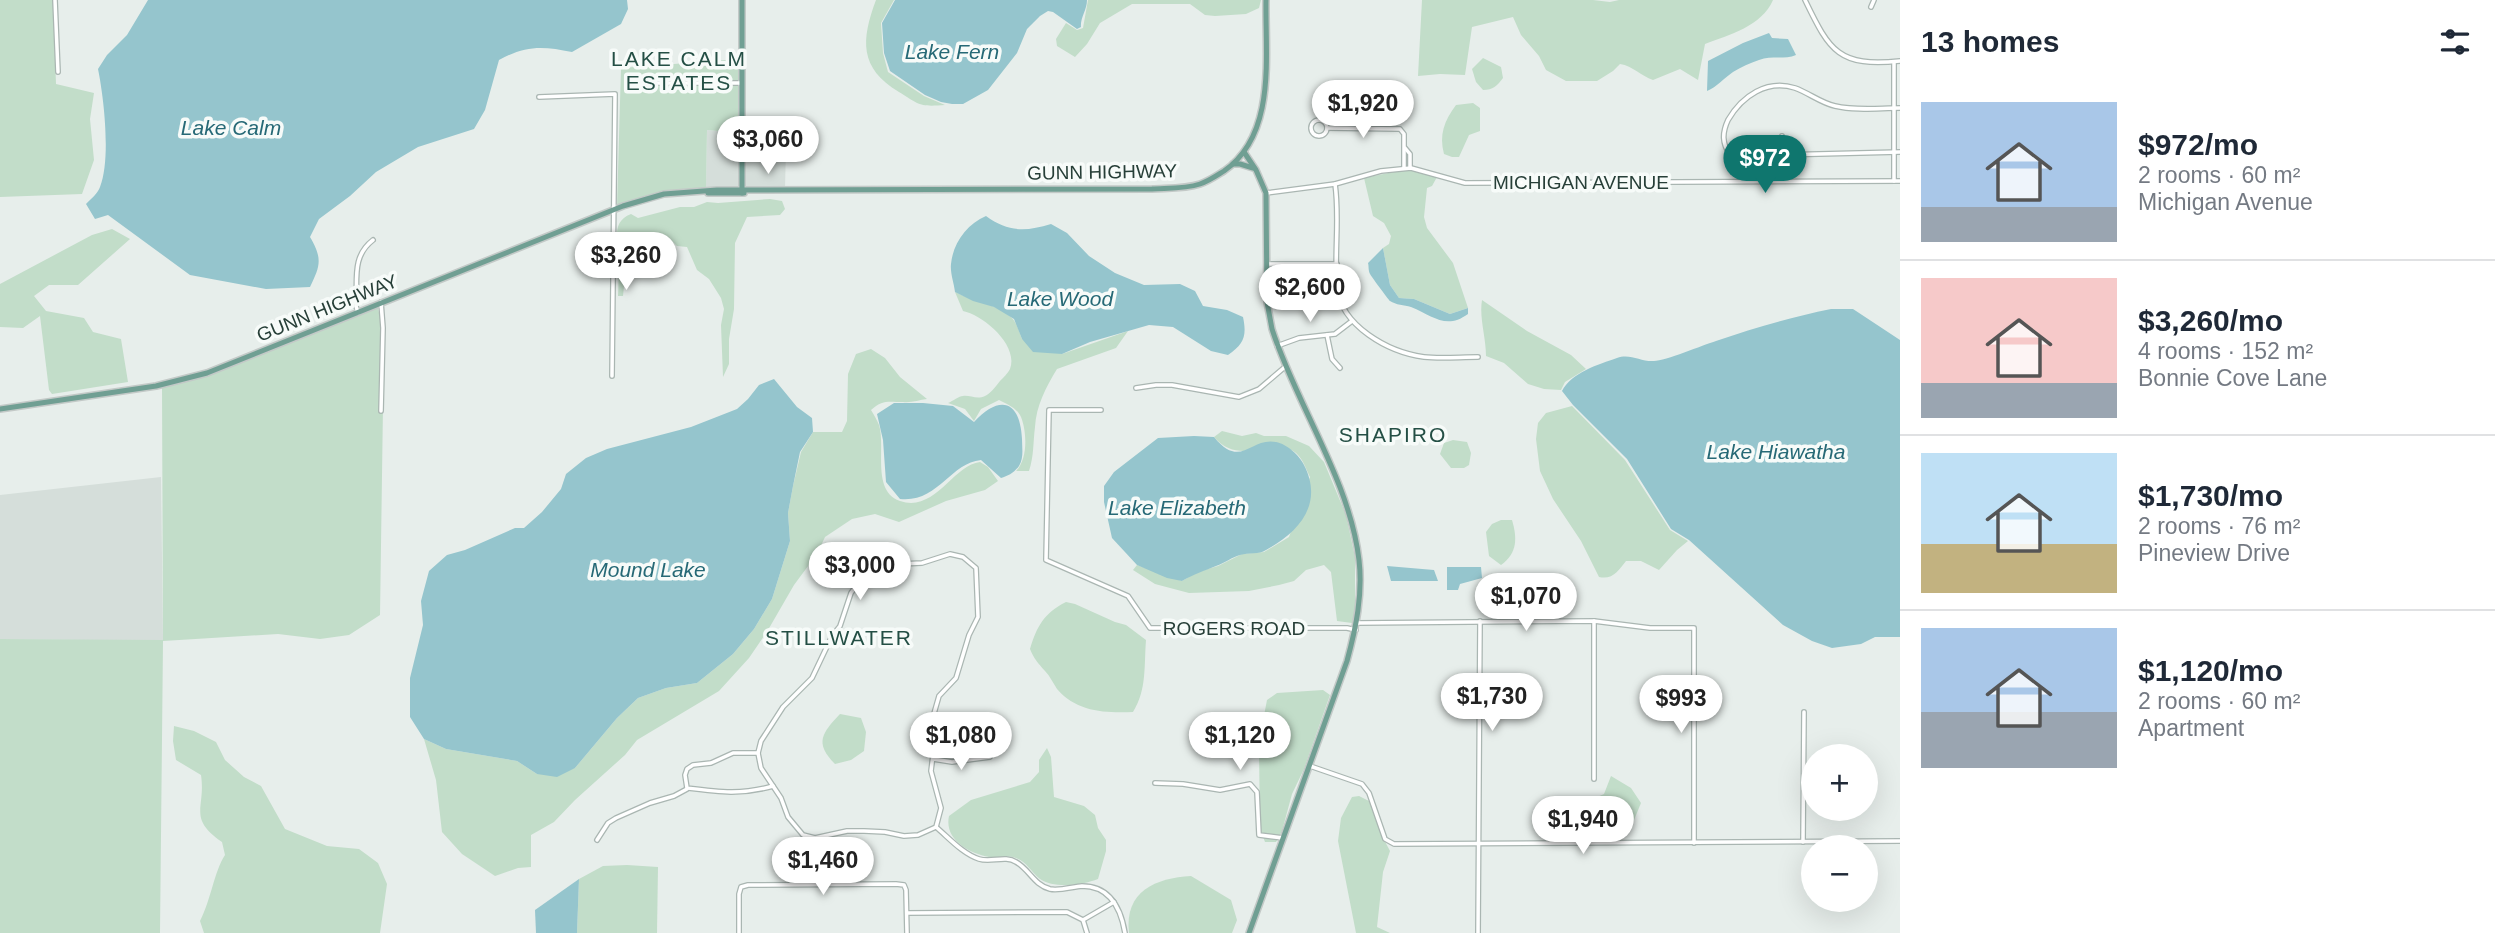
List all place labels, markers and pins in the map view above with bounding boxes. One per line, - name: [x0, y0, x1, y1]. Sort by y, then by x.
- pin: $1,920: [1306, 80, 1420, 140]
- pin: $3,060: [711, 116, 825, 176]
- pin: $972: [1724, 136, 1806, 195]
- pin: $3,260: [569, 232, 683, 292]
- pin: $2,600: [1253, 264, 1367, 324]
- pin: $3,000: [803, 542, 917, 602]
- pin: $1,070: [1469, 574, 1583, 633]
- pin: $1,730: [1435, 674, 1549, 733]
- pin: $993: [1640, 676, 1722, 735]
- pin: $1,080: [904, 712, 1018, 772]
- pin: $1,120: [1183, 712, 1297, 772]
- pin: $1,940: [1526, 796, 1640, 856]
- pin: $1,460: [766, 838, 880, 897]

